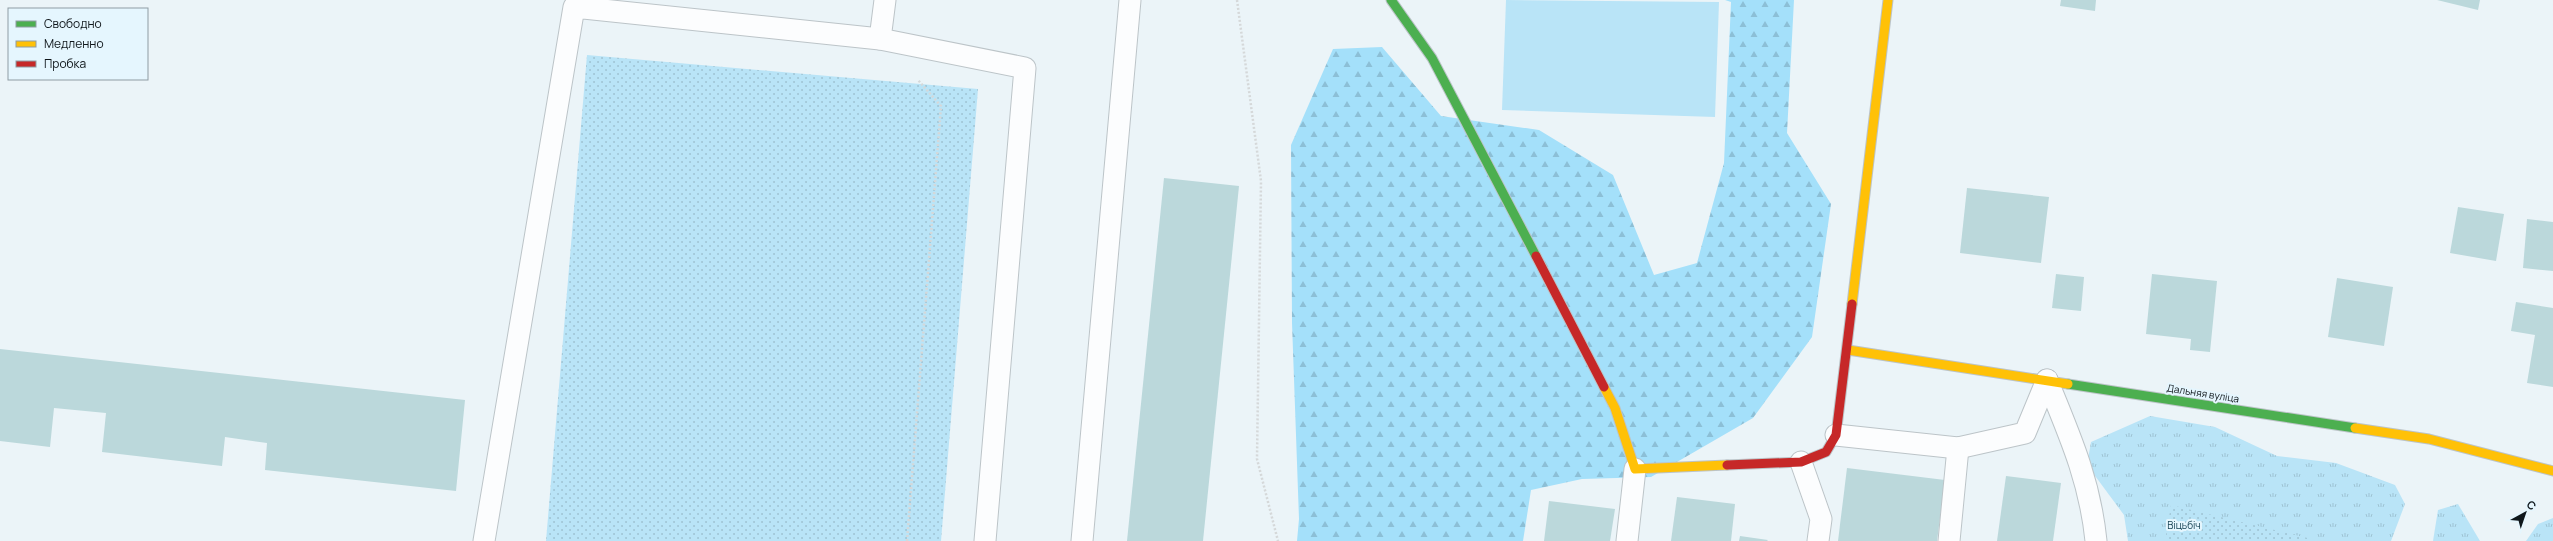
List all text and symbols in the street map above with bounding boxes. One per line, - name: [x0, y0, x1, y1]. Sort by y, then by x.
- legend: [8, 8, 148, 80]
- text: Свободно: [44, 15, 102, 32]
- text: Медленно: [44, 35, 104, 52]
- text: Пробка: [44, 55, 86, 72]
- street label: Дальняя вуліца: [2166, 380, 2240, 406]
- north arrow: [2505, 493, 2545, 533]
- text: С: [2524, 497, 2540, 513]
- park label: Віцьбіч: [2167, 518, 2201, 532]

